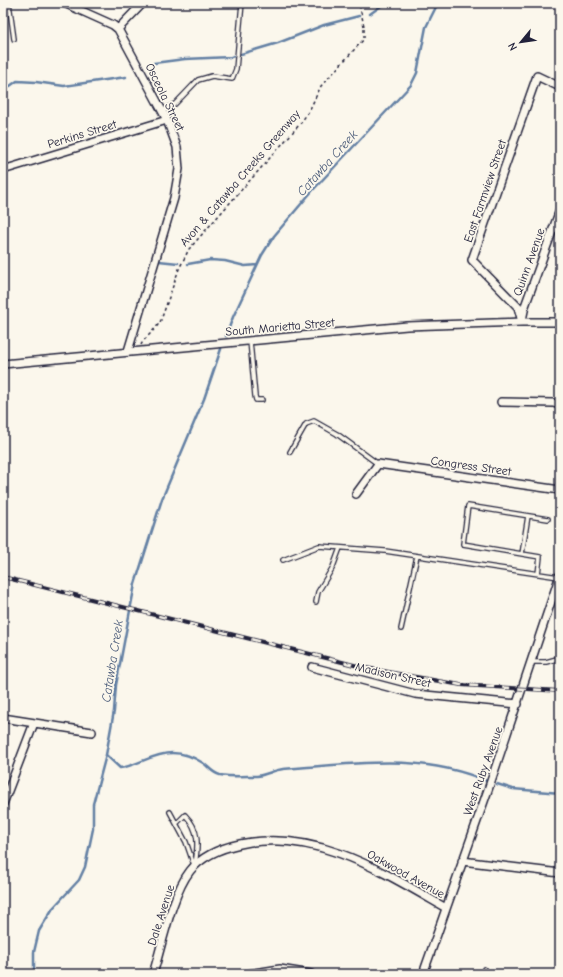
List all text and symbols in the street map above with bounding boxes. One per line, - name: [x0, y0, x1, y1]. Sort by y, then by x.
- north arrow: [501, 22, 541, 62]
- text: N: [505, 40, 520, 53]
- street label: Osceola Street: [143, 61, 188, 134]
- street label: Avon & Catawba Creeks Greenway: [177, 106, 303, 249]
- street label: Perkins Street: [46, 117, 119, 151]
- water label: Catawba Creek: [294, 127, 361, 199]
- street label: East Farmview Street: [461, 137, 509, 244]
- street label: Quinn Avenue: [510, 226, 548, 298]
- street label: South Marietta Street: [225, 315, 336, 339]
- street label: Congress Street: [430, 453, 513, 479]
- water label: Catawba Creek: [98, 618, 126, 703]
- street label: Madison Street: [354, 659, 433, 691]
- street label: West Ruby Avenue: [460, 725, 506, 817]
- street label: Oakwood Avenue: [365, 847, 447, 901]
- street label: Dale Avenue: [145, 883, 177, 947]

